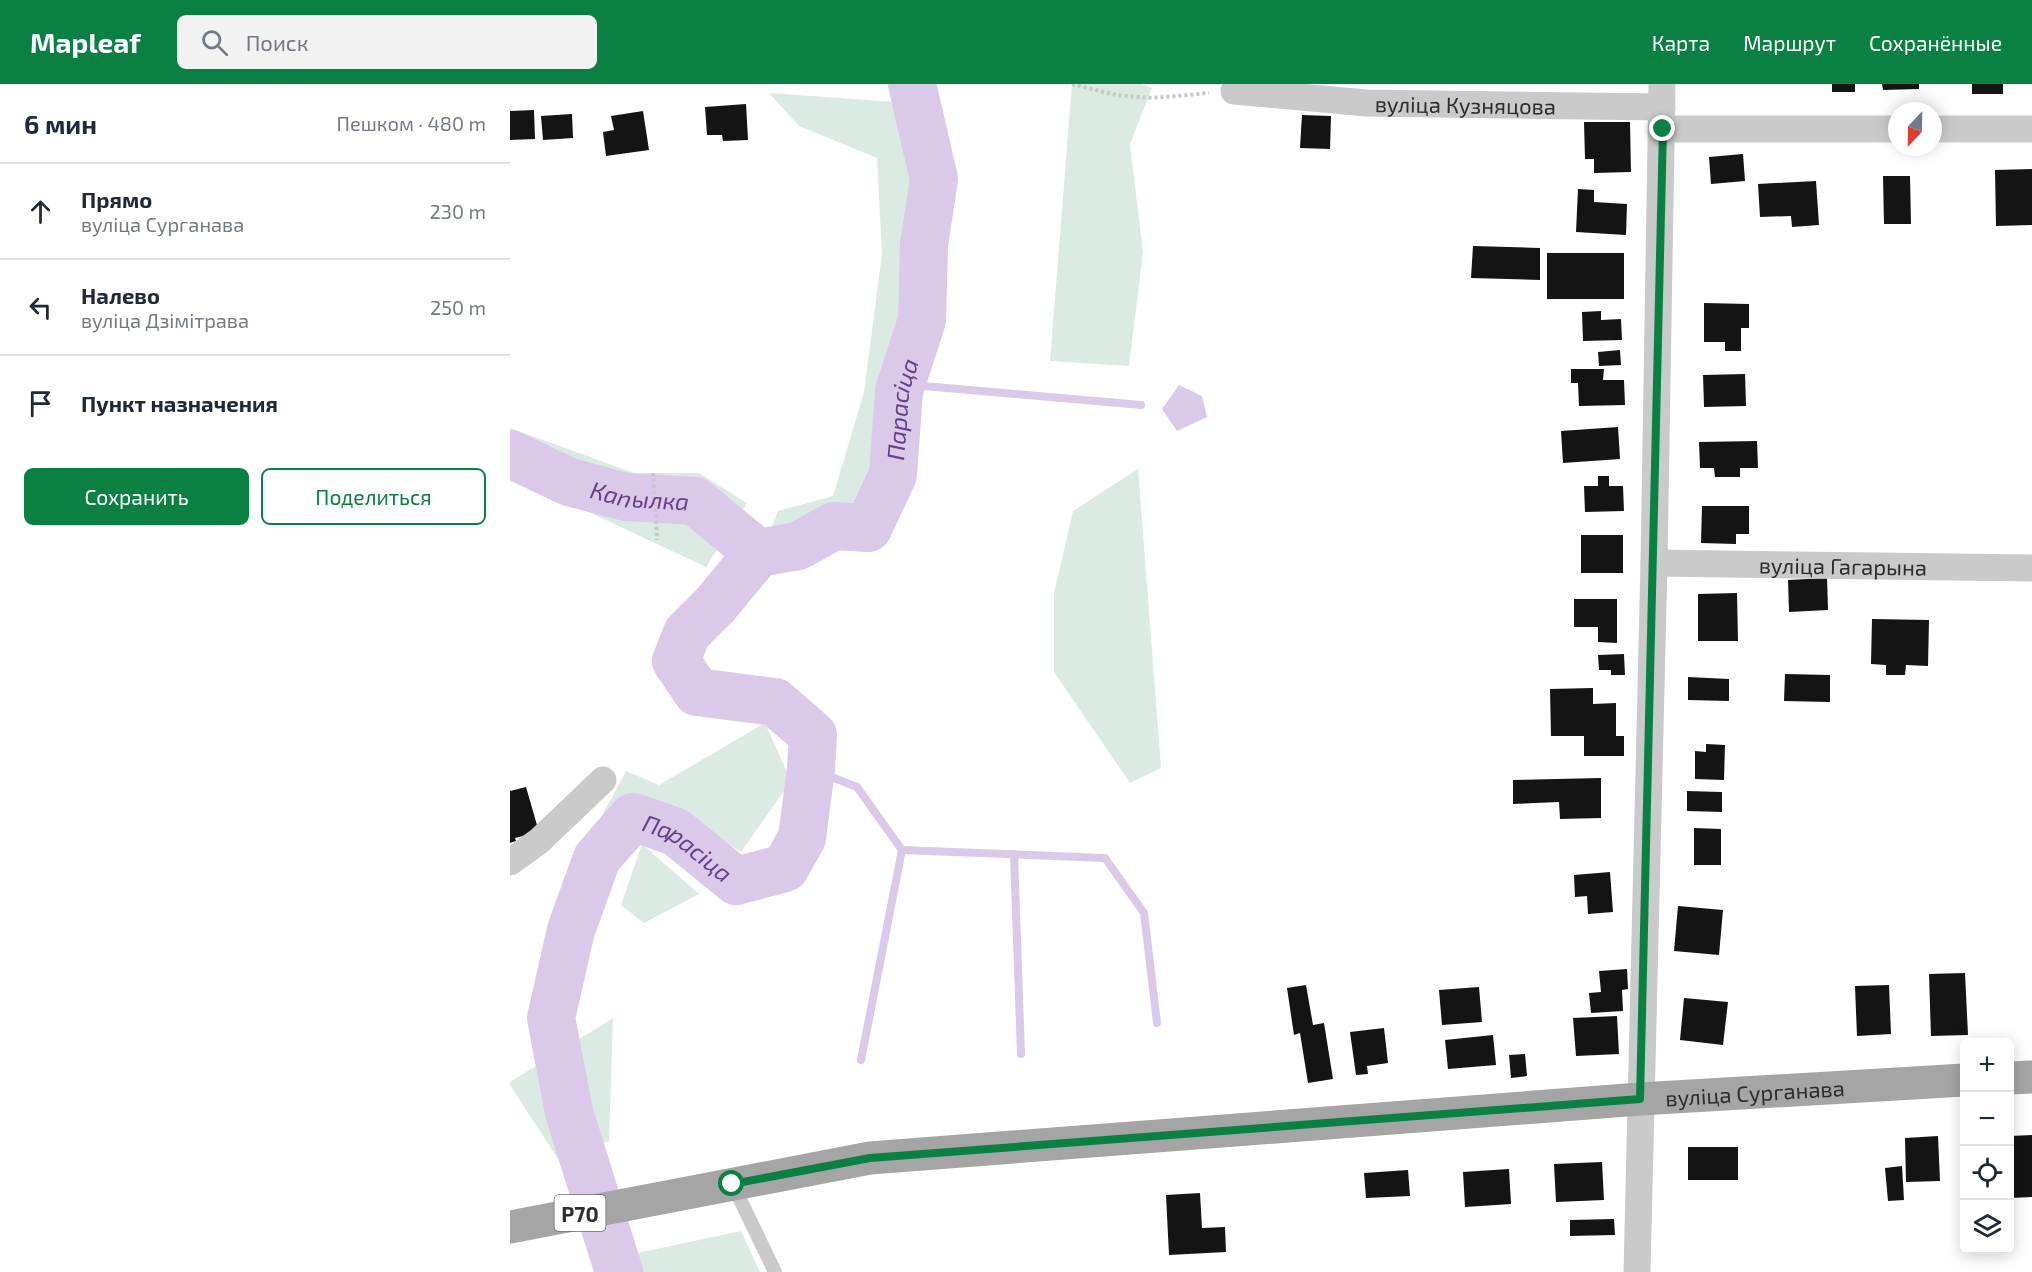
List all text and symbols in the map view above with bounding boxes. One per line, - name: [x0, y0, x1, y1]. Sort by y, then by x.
- search box: [177, 15, 597, 69]
- text: Mapleaf: [30, 25, 141, 59]
- icon: search: [198, 26, 231, 59]
- text: Поиск: [246, 29, 308, 55]
- text: Карта: [1652, 30, 1710, 55]
- text: Маршрут: [1743, 30, 1836, 55]
- text: Сохранённые: [1869, 30, 2002, 55]
- street label: вуліца Кузняцова: [1375, 90, 1556, 119]
- north arrow: [1888, 102, 1942, 156]
- text: 6 мин: [24, 108, 97, 139]
- text: Пешком · 480 m: [337, 111, 486, 135]
- route end: [1649, 115, 1675, 141]
- text: Прямо: [81, 186, 152, 212]
- icon: ahead: [24, 195, 57, 228]
- text: 230 m: [430, 199, 486, 223]
- text: вуліца Сурганава: [81, 212, 244, 236]
- text: Налево: [81, 282, 160, 308]
- icon: left: [24, 291, 57, 324]
- text: 250 m: [430, 295, 486, 319]
- text: вуліца Дзімітрава: [81, 308, 249, 332]
- water label: Парасіца: [880, 354, 923, 461]
- icon: arrive: [24, 387, 57, 420]
- text: Пункт назначения: [81, 390, 278, 416]
- button: Сохранить: [24, 468, 249, 525]
- button: Поделиться: [261, 468, 486, 525]
- water label: Капылка: [588, 474, 690, 515]
- street label: вуліца Гагарына: [1759, 551, 1927, 580]
- water label: Парасіца: [639, 807, 739, 887]
- map controls: [1960, 1038, 2014, 1254]
- button: +: [1960, 1038, 2014, 1092]
- street label: вуліца Сурганава: [1665, 1074, 1845, 1111]
- button: −: [1960, 1092, 2014, 1146]
- button: locate: [1960, 1146, 2014, 1200]
- route start: [718, 1170, 744, 1196]
- road number: Р70: [554, 1195, 606, 1231]
- button: layers: [1960, 1200, 2014, 1254]

